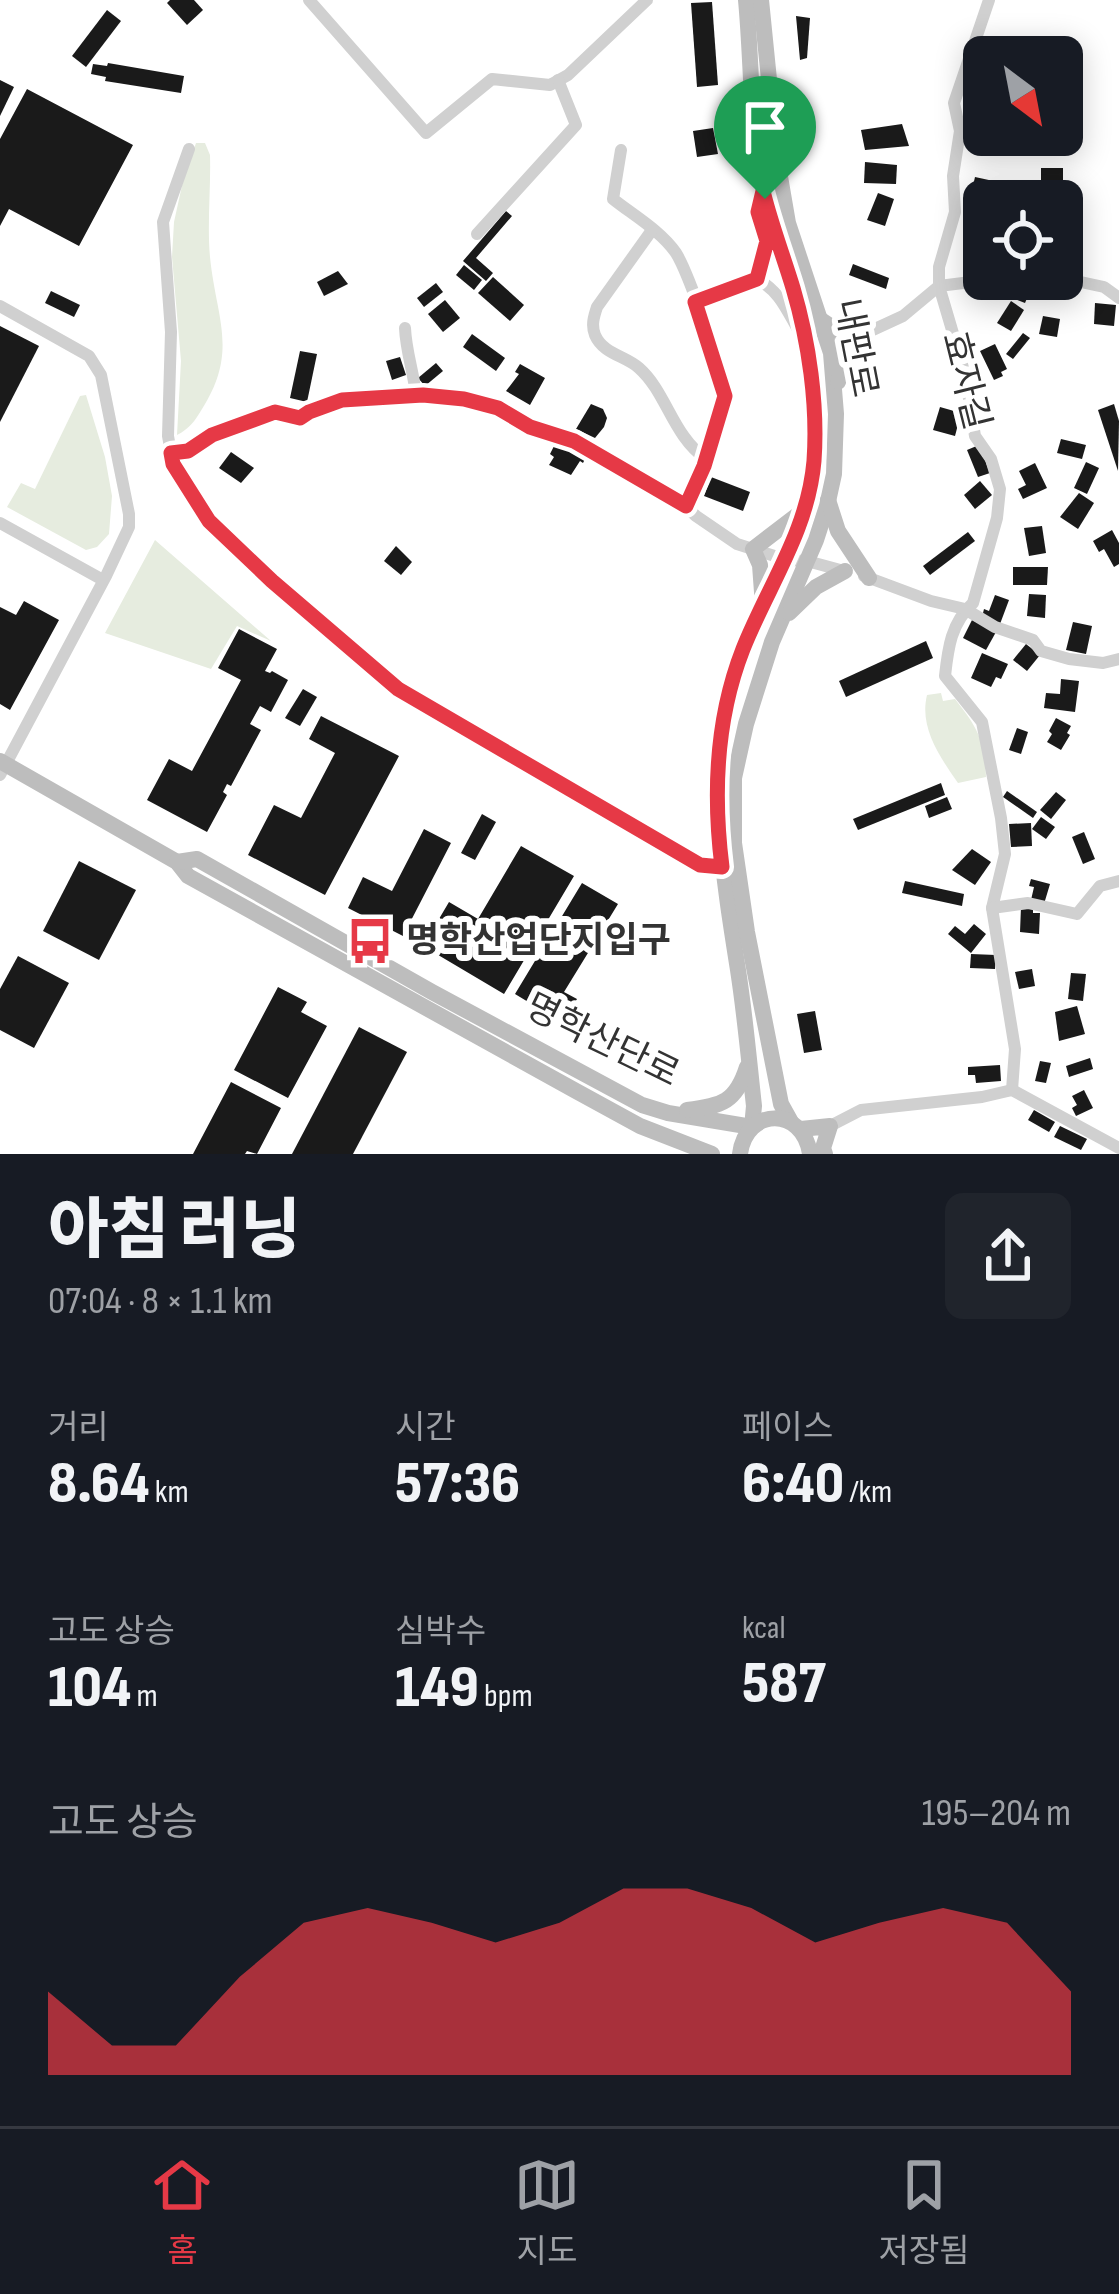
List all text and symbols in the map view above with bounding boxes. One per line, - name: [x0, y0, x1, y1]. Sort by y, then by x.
- north arrow: [963, 36, 1083, 156]
- map controls: [963, 36, 1083, 300]
- pin: [714, 76, 816, 199]
- icon: arrive: [732, 94, 798, 160]
- button: locate: [963, 180, 1083, 300]
- street label: 내판로: [824, 295, 886, 401]
- street label: 효자길: [932, 328, 998, 434]
- bus stop icon: 명학산업단지입구: [345, 916, 395, 966]
- place label: 명학산업단지입구: [406, 920, 671, 963]
- street label: 명학산단로: [518, 985, 686, 1097]
- text: 아침 러닝: [48, 1193, 301, 1272]
- button: share: [945, 1193, 1071, 1319]
- text: 07:04 · 8 × 1.1 km: [48, 1278, 273, 1325]
- text: 거리: [48, 1408, 109, 1448]
- text: 시간: [395, 1408, 456, 1448]
- text: 페이스: [742, 1408, 833, 1448]
- text: 8.64: [48, 1448, 150, 1520]
- text: 57:36: [395, 1448, 520, 1520]
- text: 6:40: [742, 1448, 844, 1520]
- text: km: [150, 1472, 189, 1512]
- text: /km: [844, 1472, 892, 1512]
- text: kcal: [742, 1608, 786, 1648]
- text: 고도 상승: [48, 1612, 175, 1652]
- text: 심박수: [395, 1612, 486, 1652]
- text: 587: [742, 1648, 826, 1720]
- text: 104: [48, 1652, 131, 1724]
- text: 149: [395, 1652, 479, 1724]
- text: m: [131, 1676, 158, 1716]
- text: bpm: [479, 1676, 533, 1716]
- text: 195–204 m: [922, 1790, 1071, 1837]
- text: 고도 상승: [48, 1800, 198, 1847]
- tab: 홈: [149, 2152, 215, 2272]
- tab: 지도: [514, 2152, 580, 2272]
- tab: 저장됨: [879, 2152, 970, 2272]

